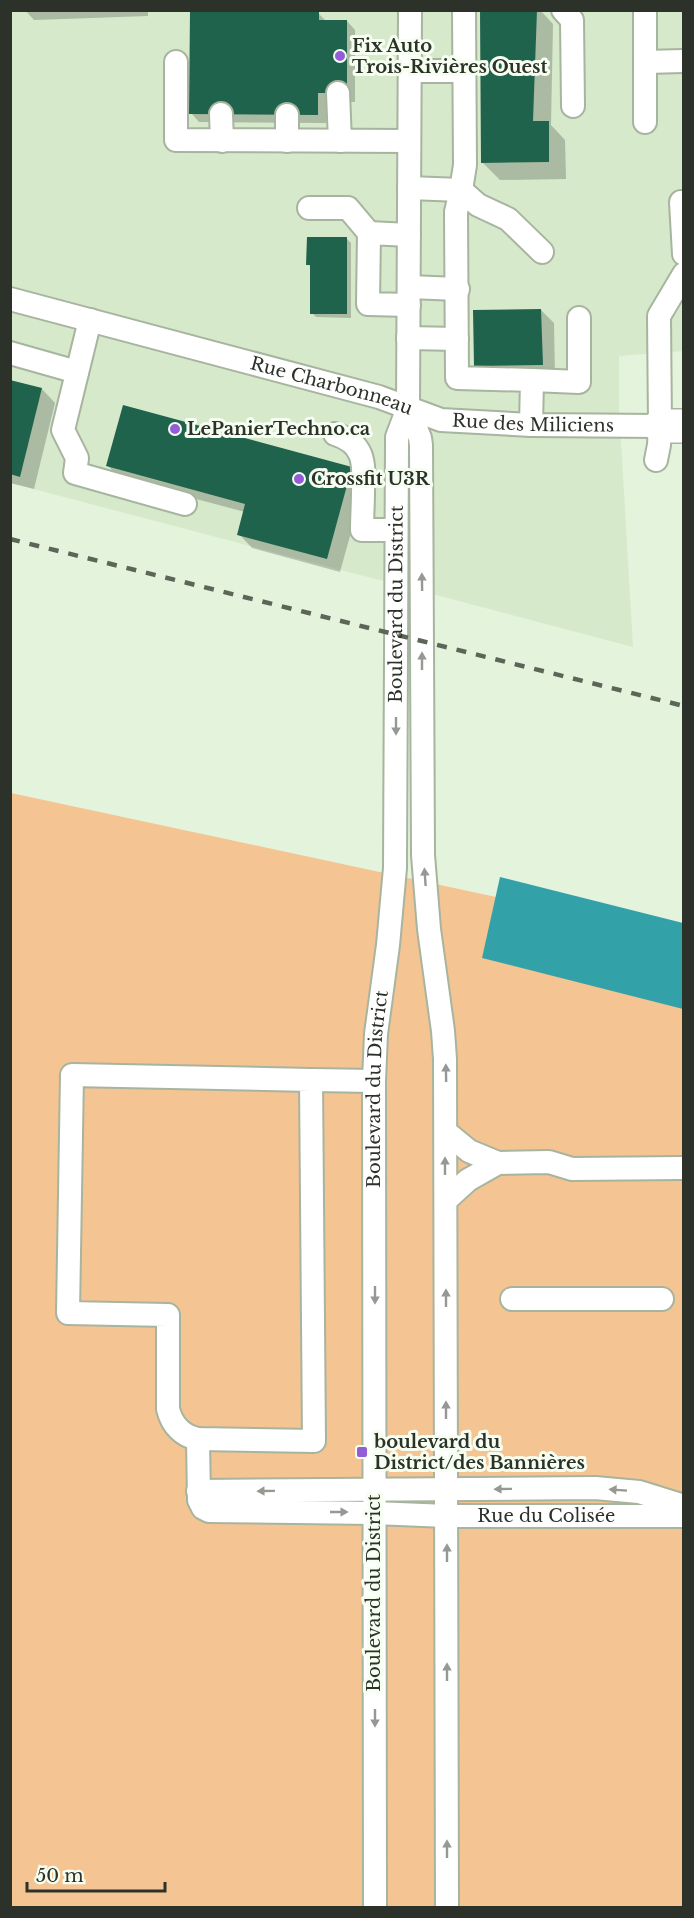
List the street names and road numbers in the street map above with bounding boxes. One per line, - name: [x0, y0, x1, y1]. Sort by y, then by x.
- street label: Rue Charbonneau: [248, 352, 416, 420]
- street label: Rue des Miliciens: [451, 410, 614, 437]
- street label: Boulevard du District: [385, 505, 408, 703]
- street label: Boulevard du District: [363, 989, 393, 1188]
- street label: Boulevard du District: [363, 1494, 385, 1692]
- street label: Rue du Colisée: [477, 1505, 615, 1527]

